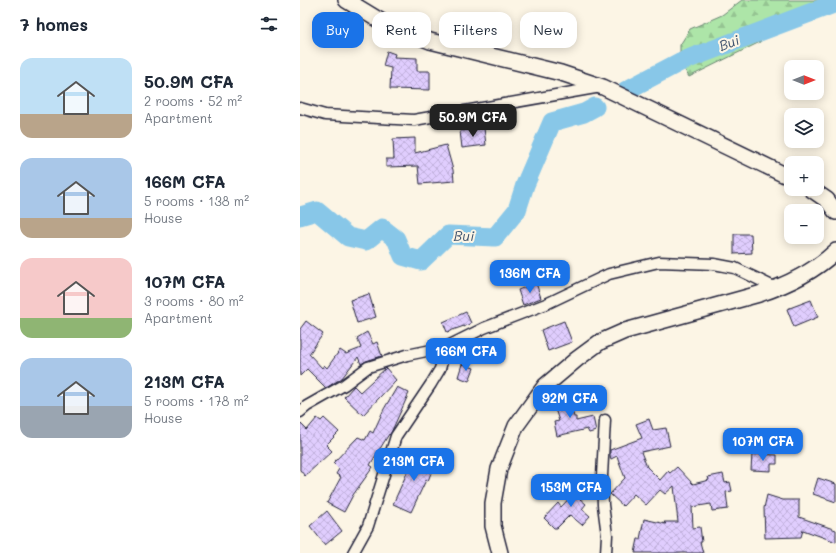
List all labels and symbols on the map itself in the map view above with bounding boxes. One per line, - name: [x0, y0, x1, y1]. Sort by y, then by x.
- water label: Bui: [716, 30, 743, 55]
- north arrow: [784, 60, 824, 100]
- pin: 50.9M CFA: [427, 104, 519, 138]
- water label: Bui: [454, 226, 475, 245]
- pin: 136M CFA: [489, 260, 571, 294]
- pin: 166M CFA: [425, 338, 507, 372]
- pin: 92M CFA: [533, 385, 607, 419]
- pin: 107M CFA: [722, 428, 804, 462]
- pin: 213M CFA: [373, 448, 455, 482]
- pin: 153M CFA: [530, 474, 612, 508]

